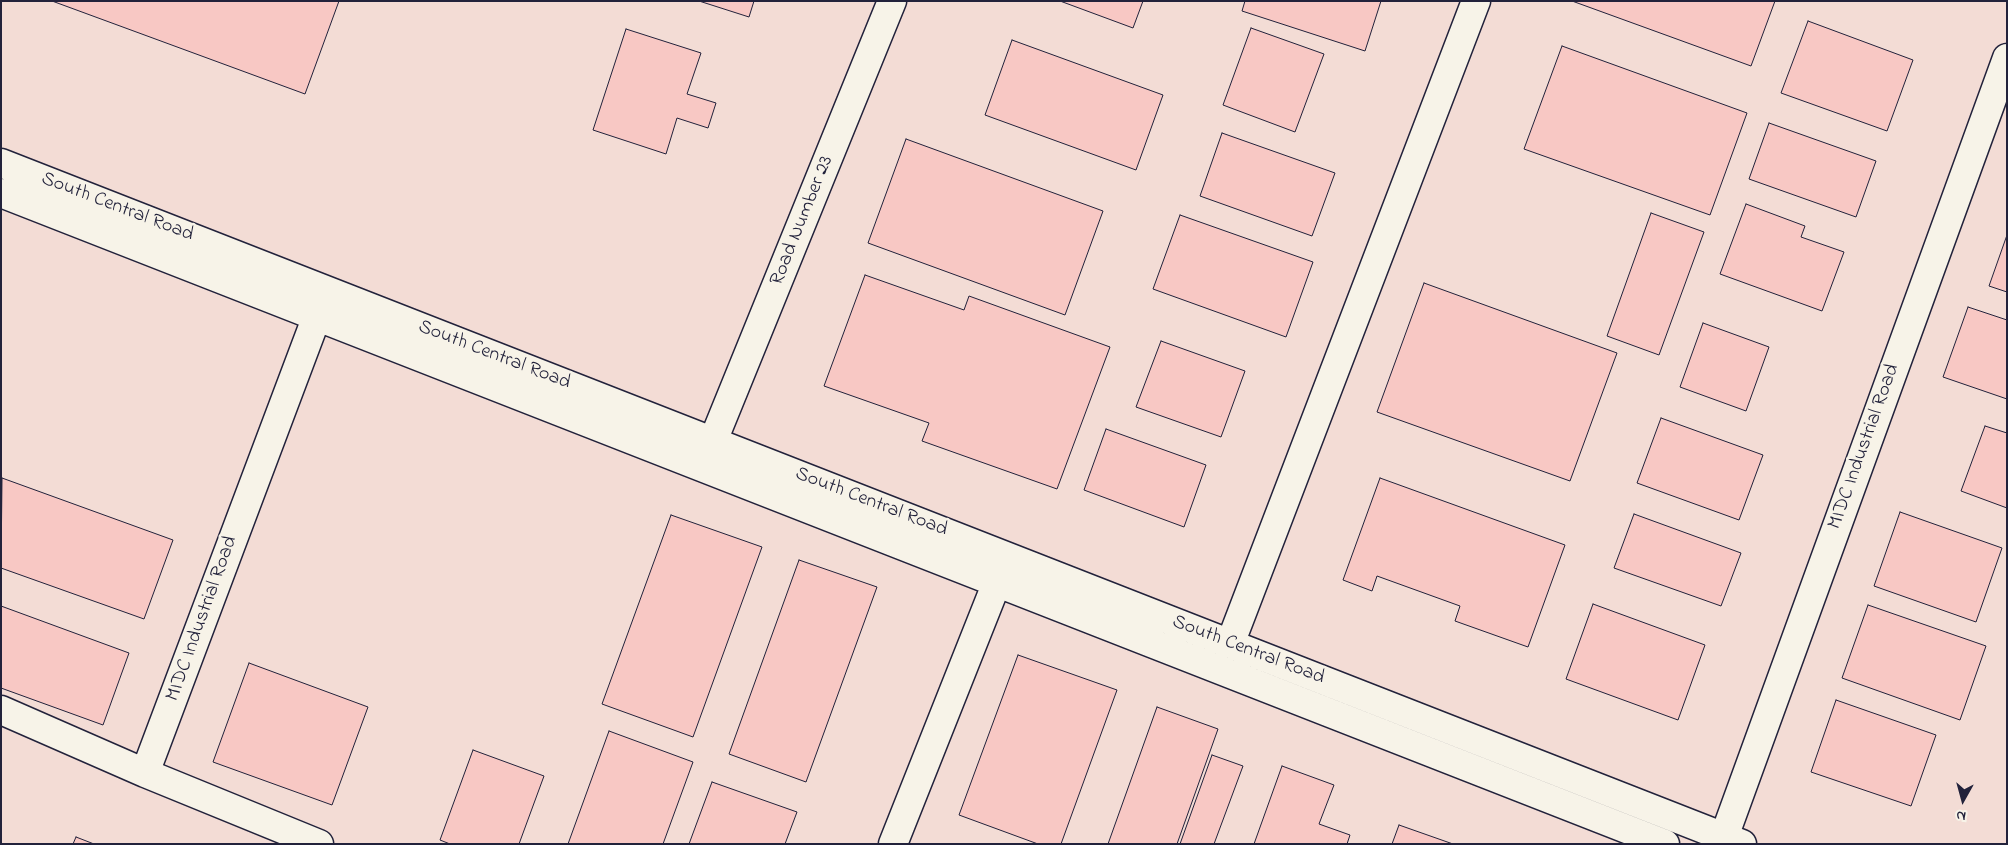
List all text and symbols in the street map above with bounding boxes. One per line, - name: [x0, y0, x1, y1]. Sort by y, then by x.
- street label: Road Number 23: [766, 153, 840, 289]
- street label: South Central Road: [37, 168, 197, 248]
- street label: South Central Road: [414, 316, 574, 396]
- street label: MIDC Industrial Road: [1824, 361, 1906, 533]
- street label: South Central Road: [791, 463, 951, 543]
- street label: MIDC Industrial Road: [162, 533, 244, 705]
- street label: South Central Road: [1168, 611, 1328, 691]
- north arrow: [1938, 775, 1988, 825]
- text: N: [1955, 804, 1967, 826]

